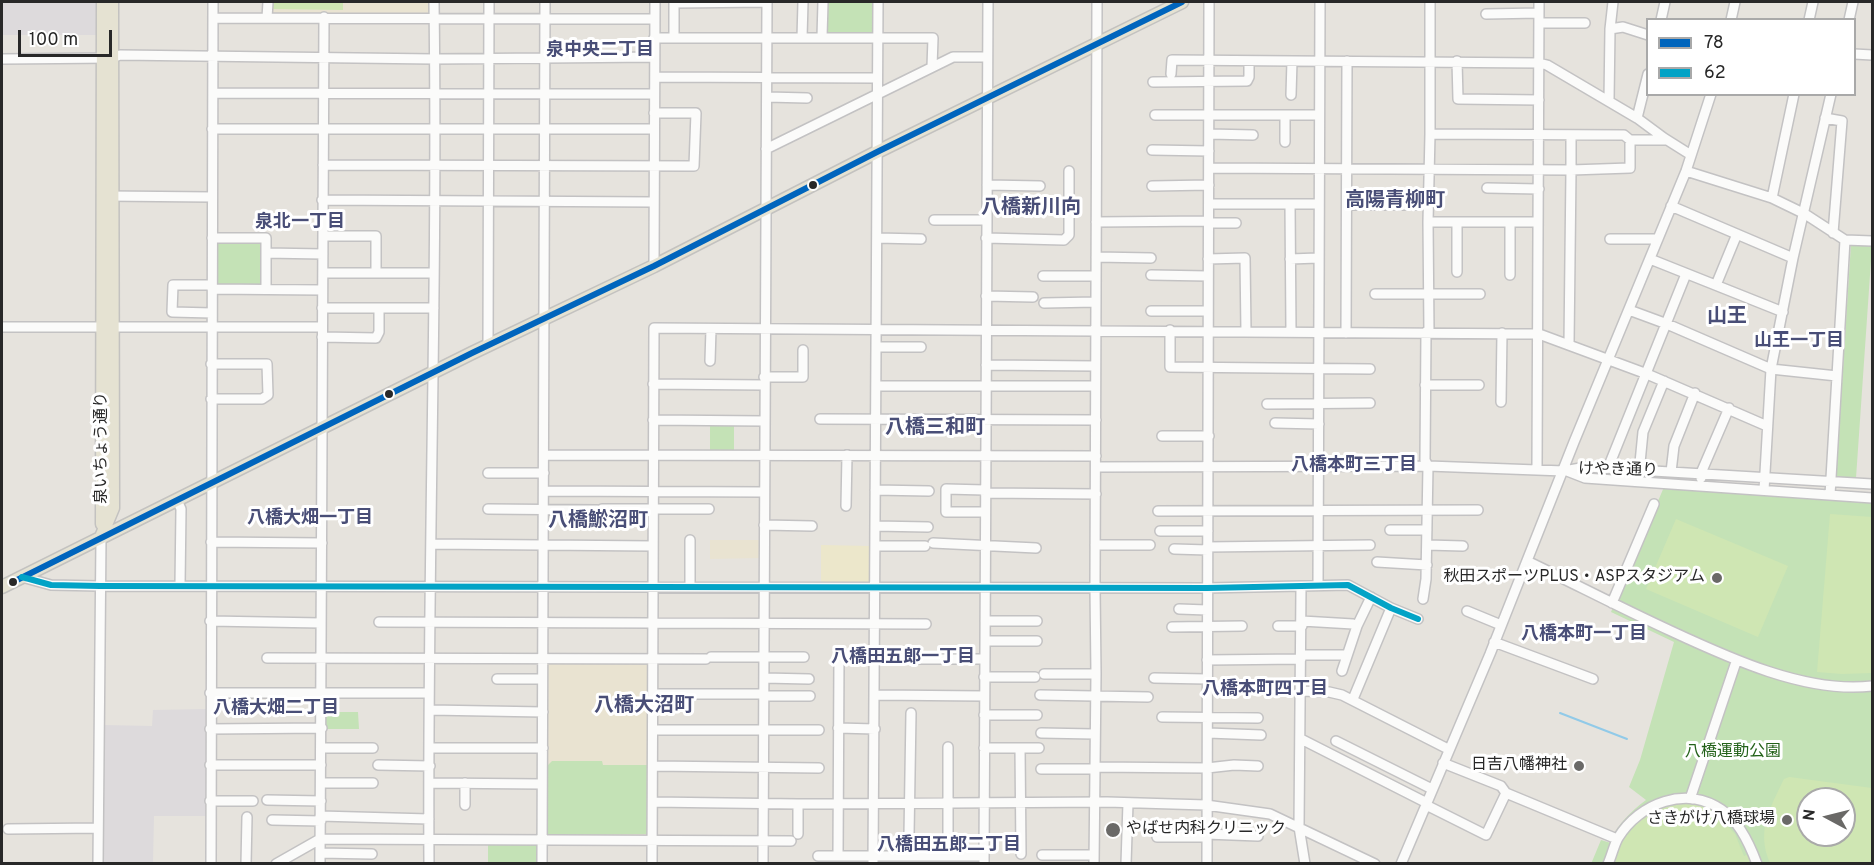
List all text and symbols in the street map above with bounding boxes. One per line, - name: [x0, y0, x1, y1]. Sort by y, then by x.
- scale bar: [21, 18, 116, 56]
- legend: [1646, 18, 1856, 96]
- text: 100 m: [29, 29, 78, 52]
- text: 78: [1704, 32, 1724, 55]
- district label: 泉中央二丁目: [546, 40, 654, 62]
- text: 62: [1704, 62, 1726, 85]
- unlabelled marker: [807, 179, 819, 191]
- district label: 高陽青柳町: [1345, 190, 1445, 214]
- district label: 八橋新川向: [981, 197, 1081, 221]
- district label: 泉北一丁目: [255, 212, 345, 234]
- district label: 山王: [1707, 306, 1747, 330]
- district label: 山王一丁目: [1754, 331, 1844, 353]
- unlabelled marker: [383, 388, 395, 400]
- street label: 泉いちょう通り: [93, 392, 113, 504]
- district label: 八橋三和町: [885, 417, 985, 441]
- district label: 八橋本町三丁目: [1291, 455, 1417, 477]
- street label: けやき通り: [1578, 461, 1658, 481]
- district label: 八橋大畑一丁目: [247, 508, 373, 530]
- district label: 八橋鯲沼町: [548, 510, 648, 534]
- place label: 秋田スポーツPLUS・ASPスタジアム: [1443, 568, 1705, 588]
- marker: 秋田スポーツPLUS・ASPスタジアム: [1710, 571, 1724, 585]
- unlabelled marker: [7, 576, 19, 588]
- district label: 八橋本町一丁目: [1521, 624, 1647, 646]
- district label: 八橋田五郎一丁目: [831, 647, 975, 669]
- district label: 八橋本町四丁目: [1202, 679, 1328, 701]
- district label: 八橋大沼町: [594, 695, 694, 719]
- district label: 八橋大畑二丁目: [213, 698, 339, 720]
- park label: 八橋運動公園: [1685, 743, 1781, 763]
- place label: 日吉八幡神社: [1471, 756, 1567, 776]
- marker: 日吉八幡神社: [1572, 759, 1586, 773]
- north arrow: [1796, 787, 1856, 847]
- text: N: [1799, 808, 1821, 822]
- place label: さきがけ八橋球場: [1647, 810, 1775, 830]
- marker: さきがけ八橋球場: [1780, 813, 1794, 827]
- place label: やばせ内科クリニック: [1126, 820, 1286, 840]
- marker: やばせ内科クリニック: [1104, 821, 1122, 839]
- district label: 八橋田五郎二丁目: [877, 835, 1021, 857]

